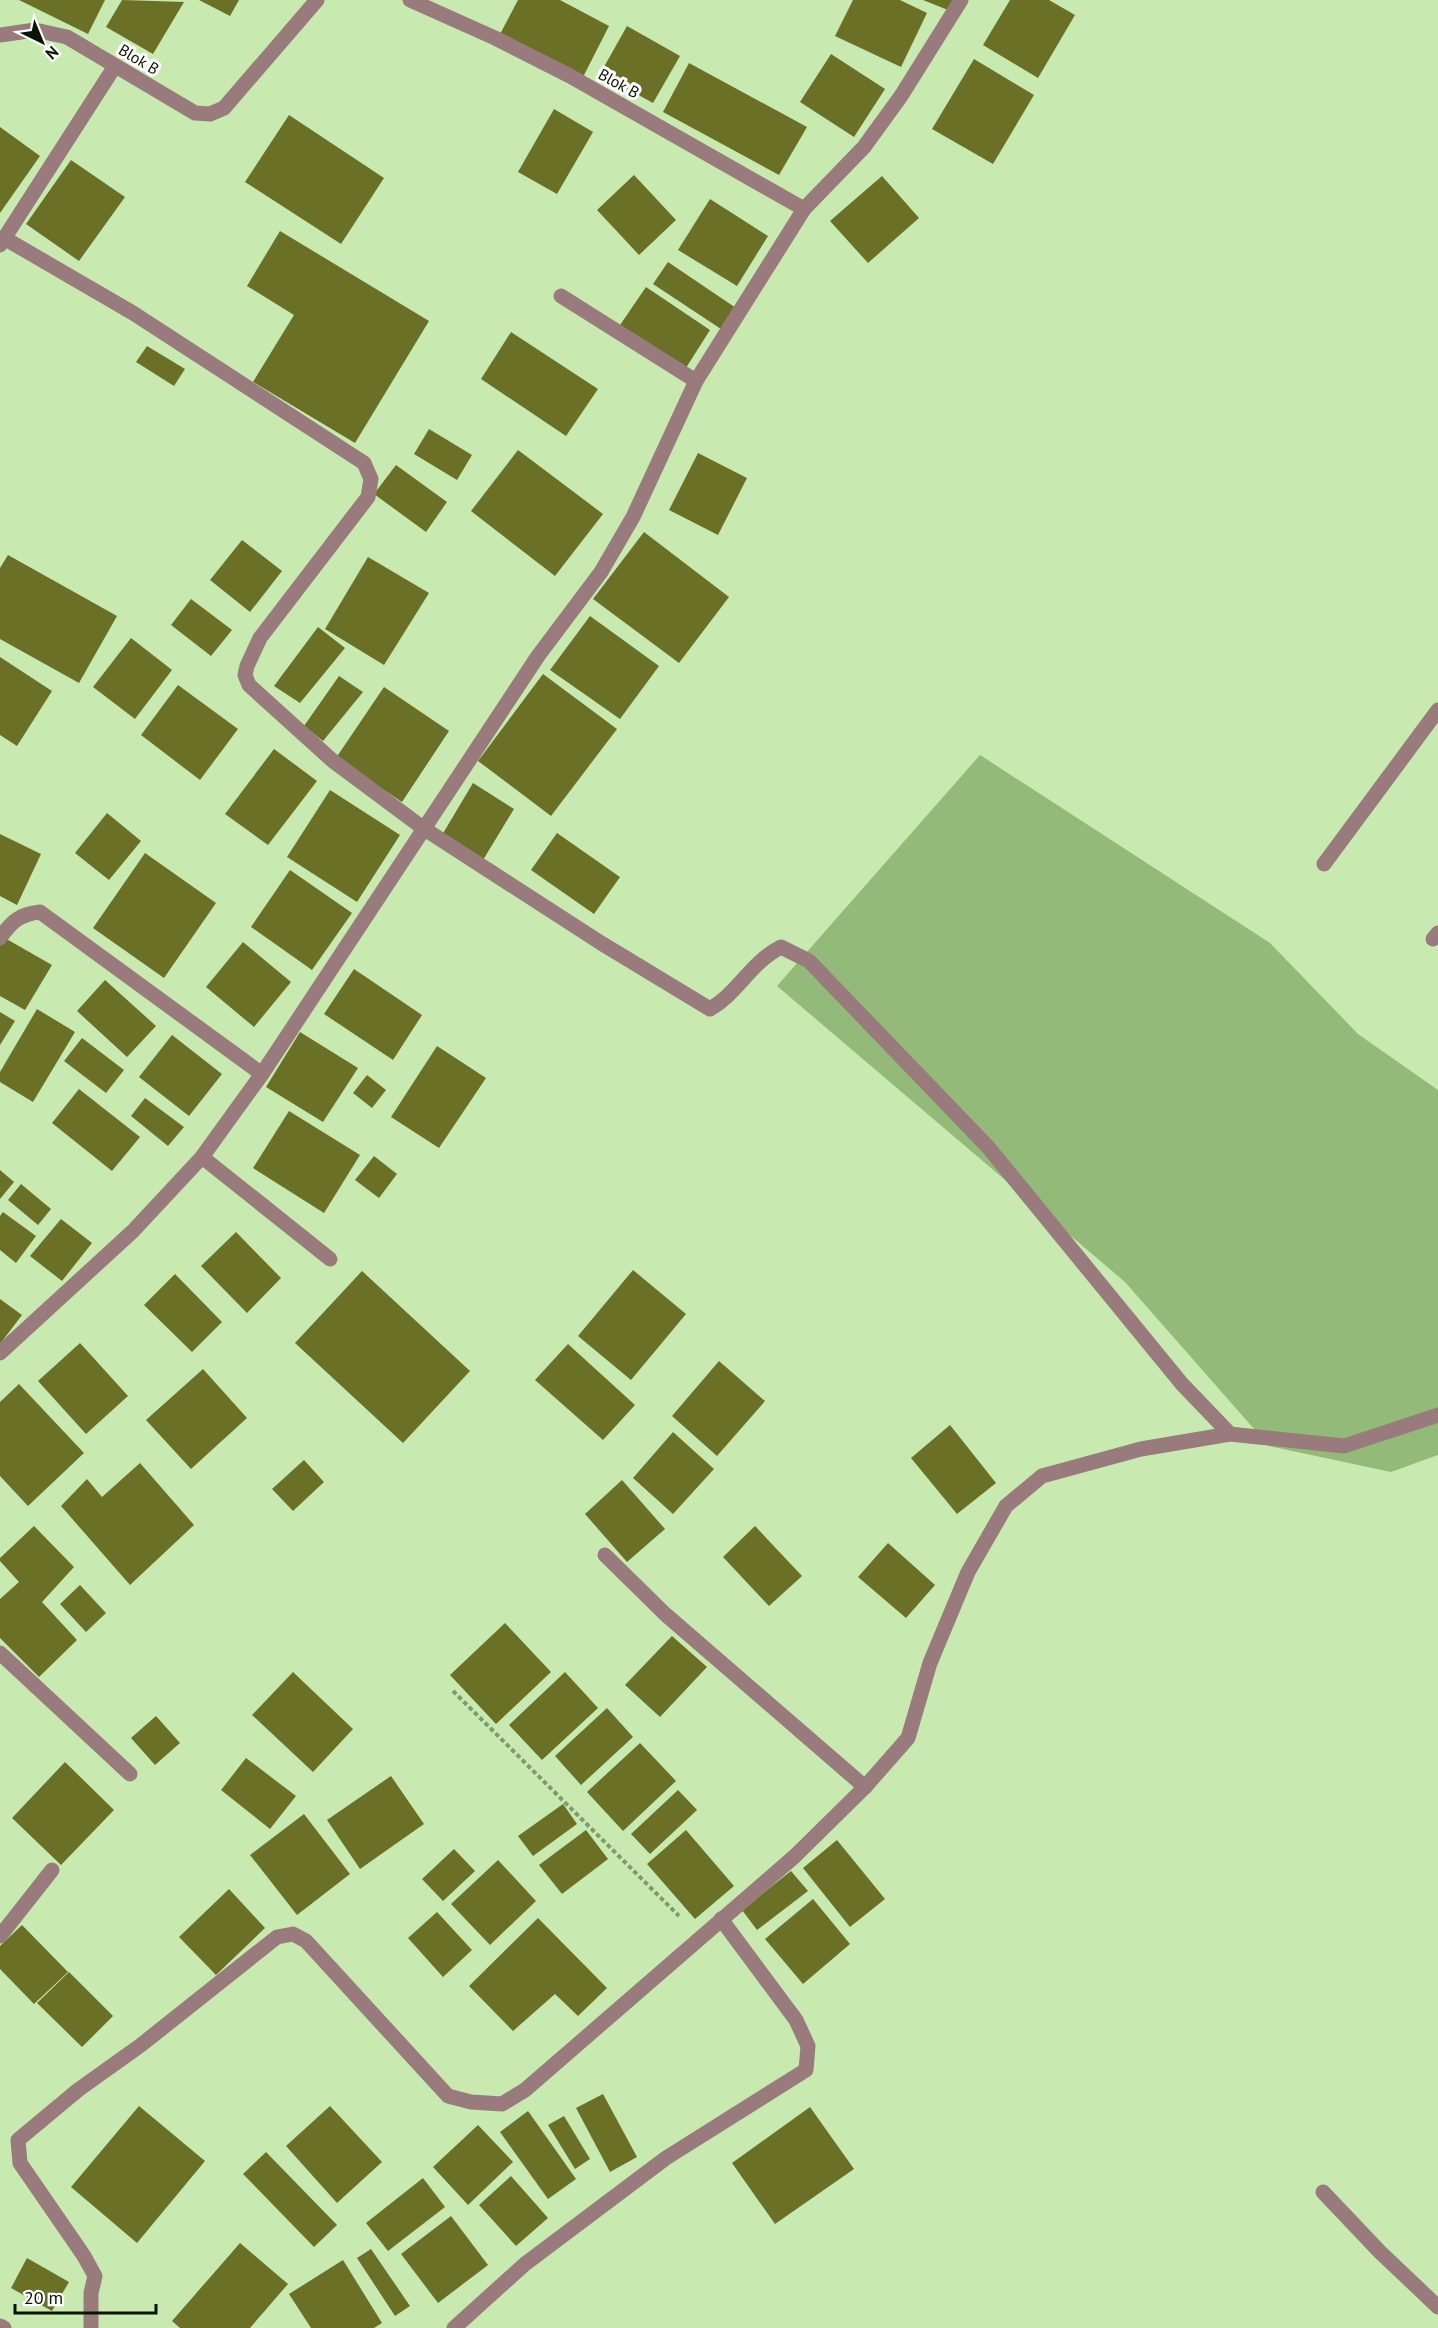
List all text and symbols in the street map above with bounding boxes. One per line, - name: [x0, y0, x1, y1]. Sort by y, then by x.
- north arrow: [12, 12, 72, 72]
- street label: Blok B: [115, 39, 163, 79]
- text: N: [42, 42, 63, 64]
- street label: Blok B: [595, 64, 643, 102]
- scale bar: [15, 2277, 156, 2315]
- text: 20 m: [24, 2286, 63, 2309]

